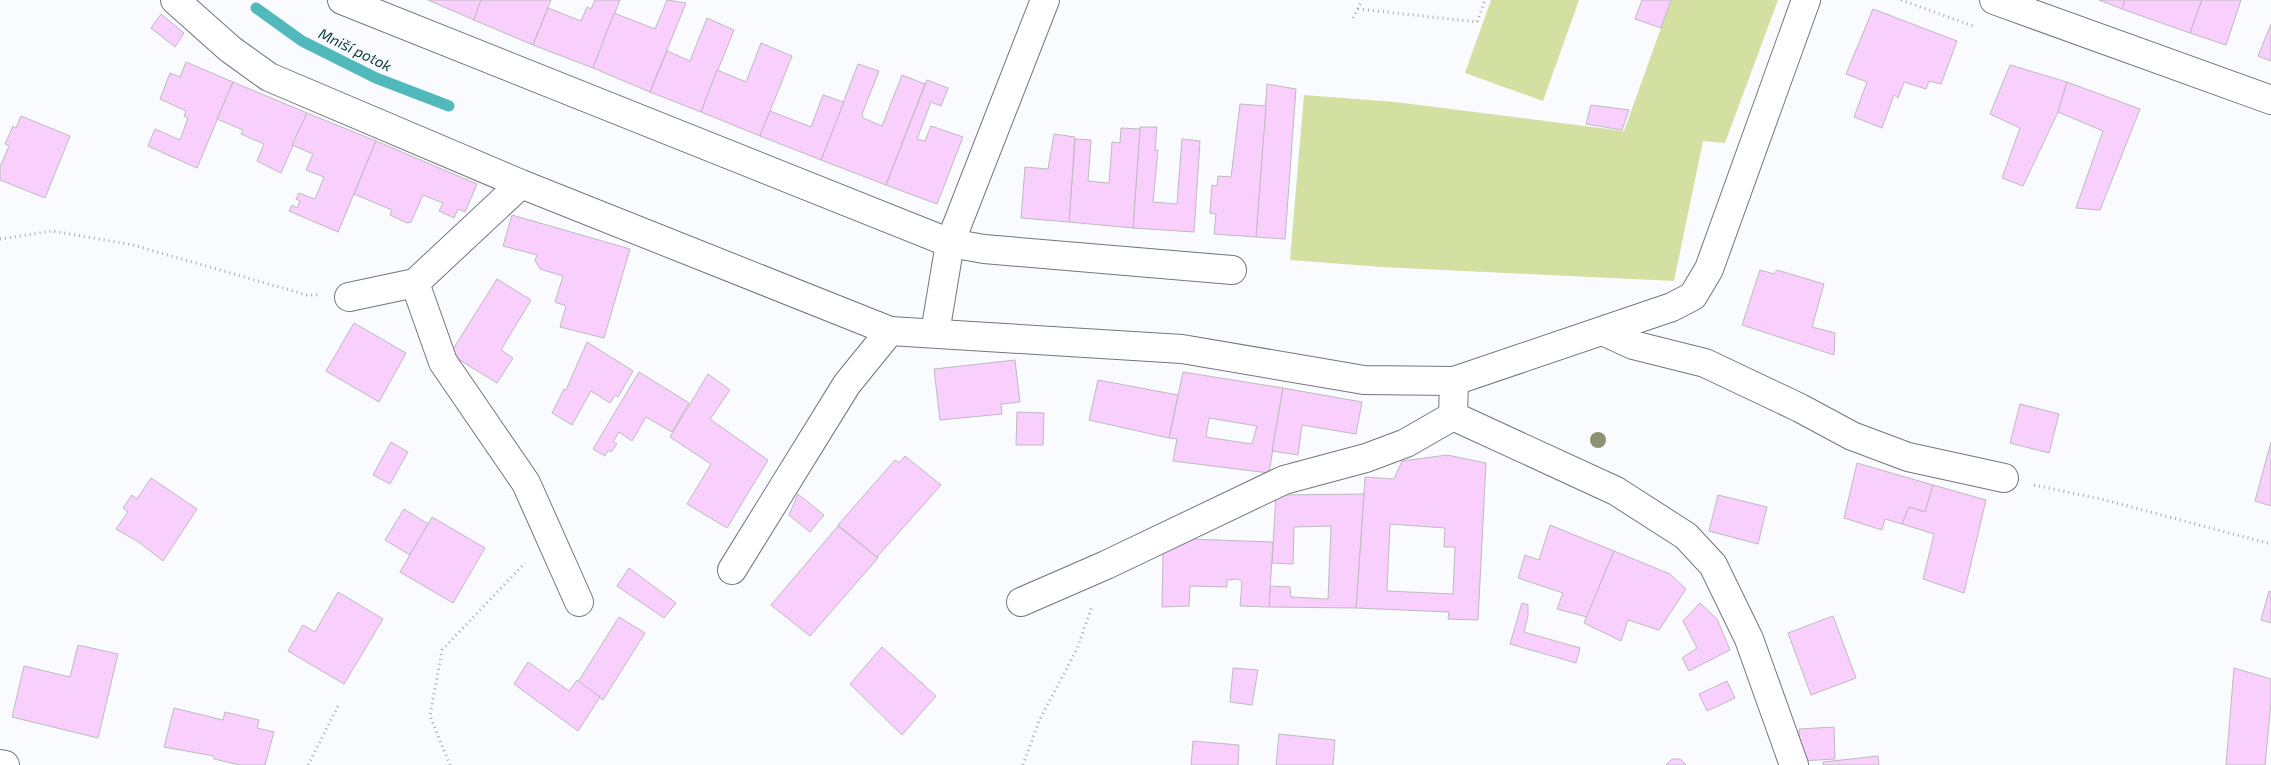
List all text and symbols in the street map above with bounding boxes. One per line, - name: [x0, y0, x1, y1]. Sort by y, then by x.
- water label: Mniší potok: [316, 24, 395, 75]

